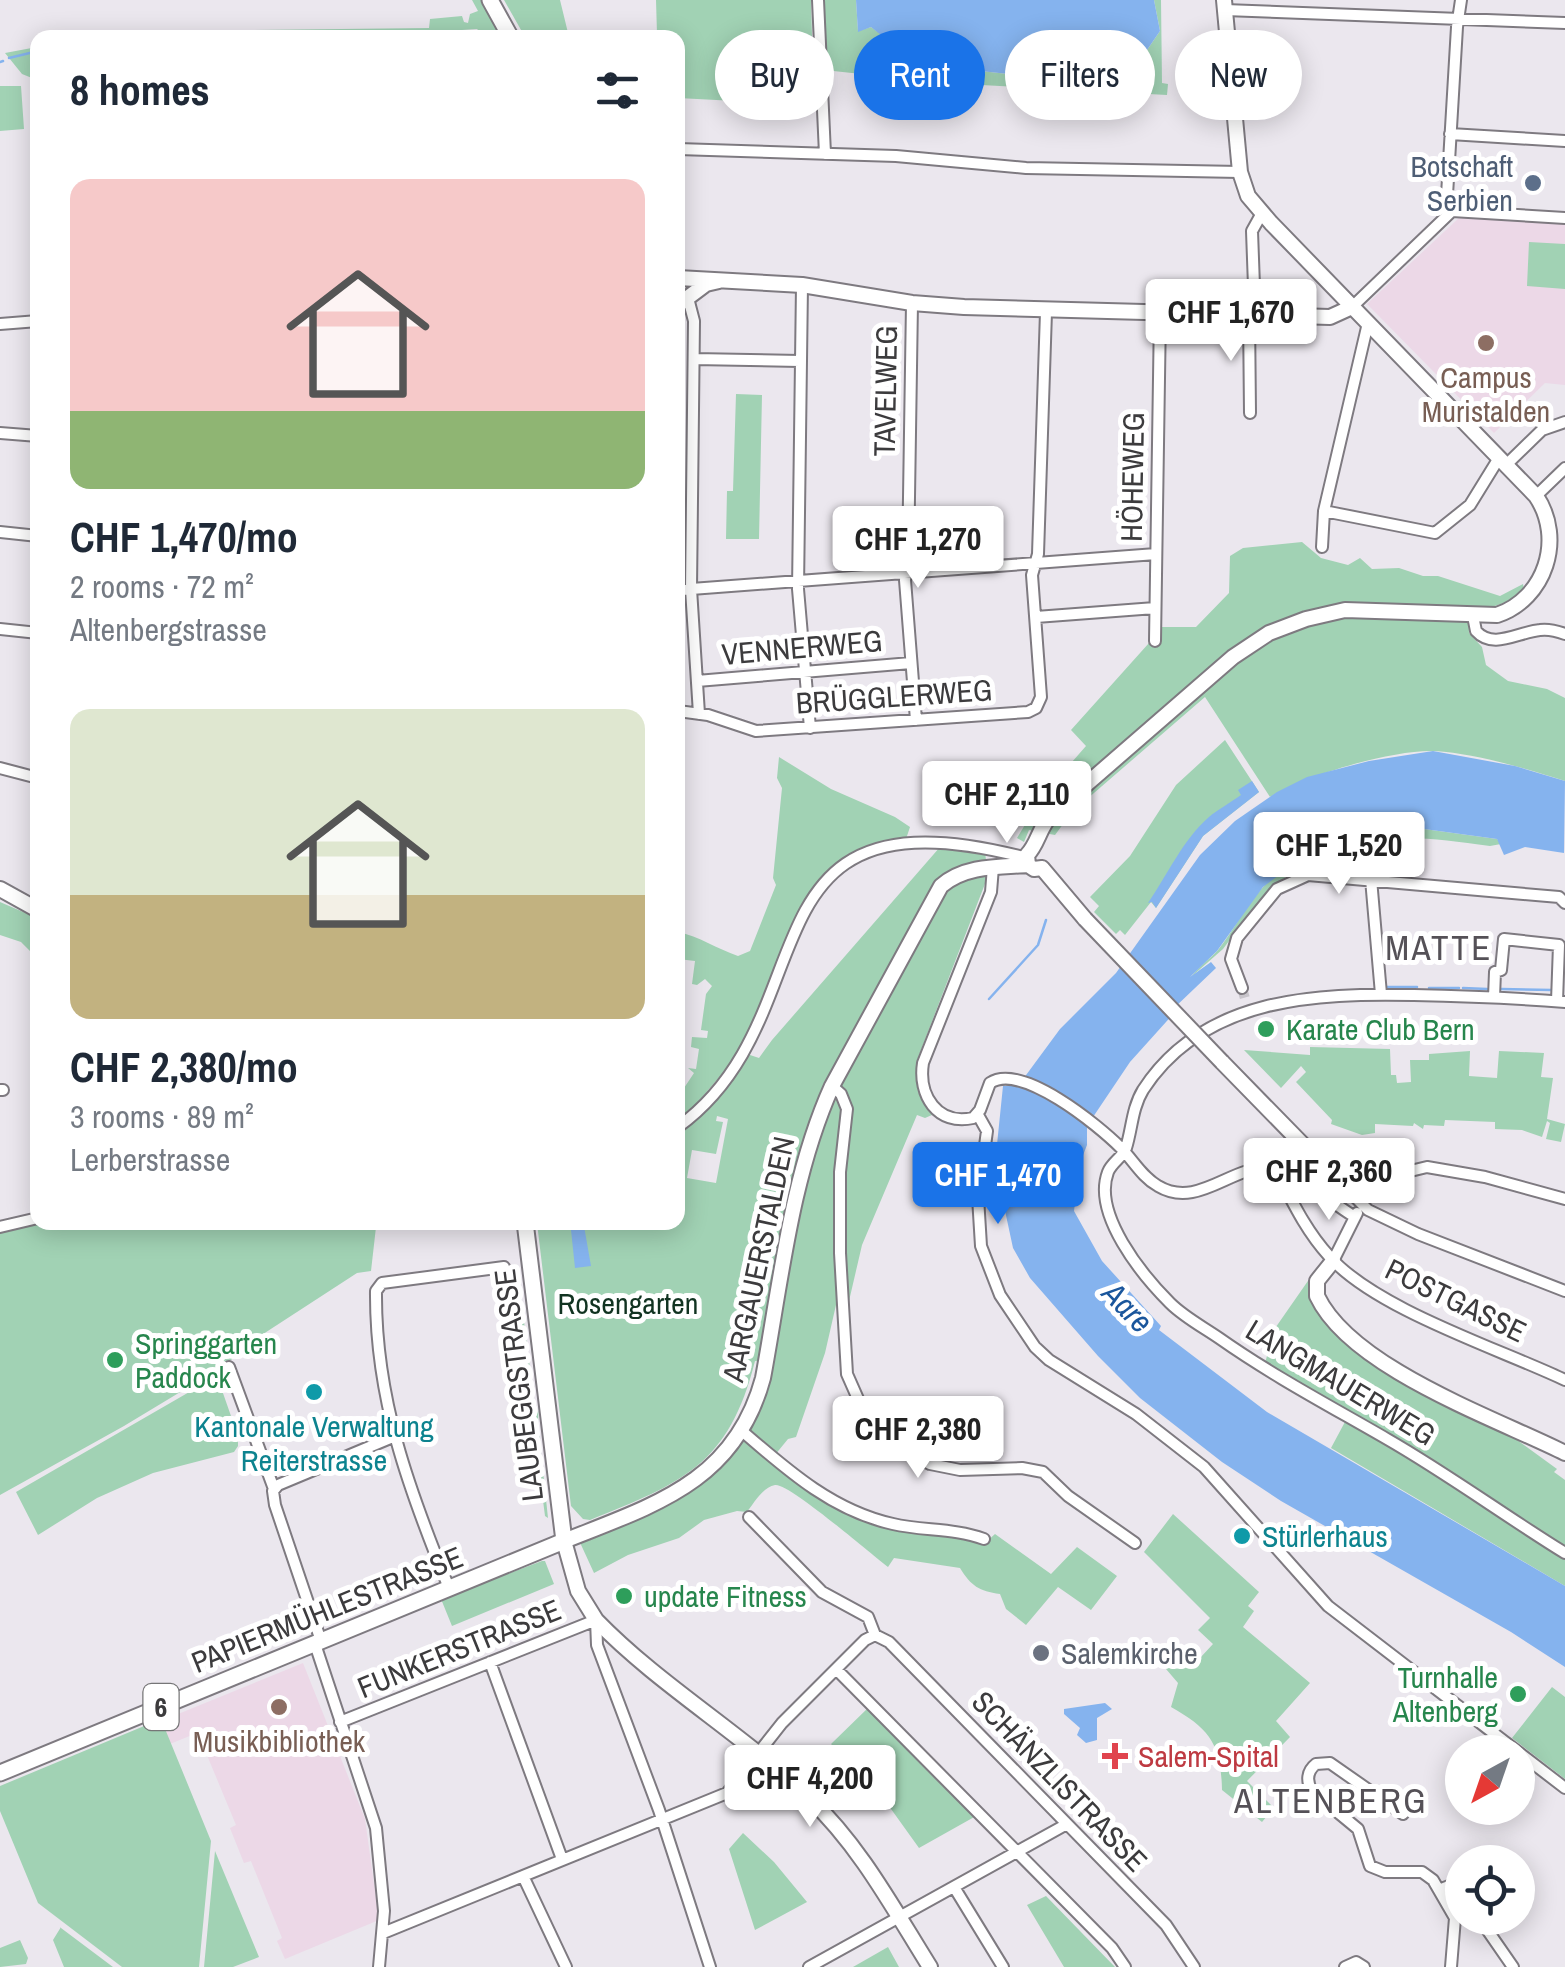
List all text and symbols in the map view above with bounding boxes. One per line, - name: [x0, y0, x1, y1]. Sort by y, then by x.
- chip: Buy: [715, 30, 834, 120]
- chip: Rent: [854, 30, 985, 120]
- chip: Filters: [1005, 30, 1155, 120]
- chip: New: [1175, 30, 1302, 120]
- text: 8 homes: [70, 62, 210, 118]
- icon: filters: [590, 63, 645, 118]
- place label: Botschaft Serbien: [1410, 146, 1513, 220]
- marker: Botschaft Serbien: [1522, 172, 1544, 194]
- icon: home: [268, 244, 448, 424]
- pin: CHF 1,670: [1117, 279, 1345, 364]
- text: CHF 1,670: [1168, 290, 1294, 333]
- street label: TAVELWEG: [864, 325, 906, 457]
- marker: Campus Muristalden: [1475, 332, 1497, 354]
- place label: Campus Muristalden: [1422, 357, 1550, 431]
- street label: HÖHEWEG: [1111, 412, 1153, 542]
- pin: CHF 1,270: [804, 506, 1032, 591]
- text: CHF 1,470/mo: [70, 509, 298, 565]
- text: CHF 1,270: [855, 517, 981, 560]
- text: 2 rooms · 72 m²: [70, 565, 254, 608]
- text: Altenbergstrasse: [70, 608, 267, 651]
- street label: VENNERWEG: [720, 620, 884, 674]
- street label: BRÜGGLERWEG: [795, 669, 993, 723]
- pin: CHF 2,110: [893, 761, 1121, 846]
- text: CHF 2,110: [944, 772, 1070, 815]
- icon: home: [268, 774, 448, 954]
- pin: CHF 1,520: [1225, 812, 1453, 897]
- text: CHF 1,520: [1276, 823, 1402, 866]
- district label: MATTE: [1385, 924, 1493, 971]
- place label: Karate Club Bern: [1286, 1009, 1475, 1049]
- marker: Karate Club Bern: [1255, 1018, 1277, 1040]
- text: CHF 2,380/mo: [70, 1039, 298, 1095]
- text: 3 rooms · 89 m²: [70, 1095, 254, 1138]
- street label: AARGAUERSTALDEN: [712, 1133, 804, 1386]
- text: Lerberstrasse: [70, 1138, 230, 1181]
- pin: CHF 2,360: [1215, 1138, 1443, 1223]
- pin: CHF 1,470: [884, 1142, 1112, 1227]
- text: CHF 2,360: [1266, 1149, 1392, 1192]
- text: CHF 1,470: [935, 1153, 1061, 1196]
- street label: POSTGASSE: [1379, 1249, 1533, 1351]
- street label: LAUBEGGSTRASSE: [484, 1267, 552, 1503]
- water label: Aare: [1092, 1271, 1163, 1342]
- park label: Rosengarten: [558, 1283, 698, 1323]
- street label: LANGMAUERWEG: [1239, 1310, 1443, 1454]
- place label: Springgarten Paddock: [135, 1323, 277, 1397]
- marker: Springgarten Paddock: [104, 1349, 126, 1371]
- marker: Kantonale Verwaltung Reiterstrasse: [303, 1381, 325, 1403]
- pin: CHF 2,380: [804, 1396, 1032, 1481]
- place label: Kantonale Verwaltung Reiterstrasse: [194, 1406, 434, 1480]
- text: CHF 2,380: [855, 1407, 981, 1450]
- place label: Stürlerhaus: [1262, 1516, 1388, 1556]
- marker: Stürlerhaus: [1231, 1525, 1253, 1547]
- street label: PAPIERMÜHLESTRASSE: [185, 1536, 469, 1682]
- place label: update Fitness: [644, 1576, 807, 1616]
- marker: update Fitness: [613, 1585, 635, 1607]
- street label: FUNKERSTRASSE: [351, 1589, 567, 1707]
- place label: Salemkirche: [1061, 1633, 1198, 1673]
- marker: Salemkirche: [1030, 1642, 1052, 1664]
- place label: Turnhalle Altenberg: [1392, 1657, 1498, 1731]
- street label: SCHÄNZLISTRASSE: [963, 1682, 1157, 1880]
- marker: Turnhalle Altenberg: [1507, 1683, 1529, 1705]
- road number: 6: [144, 1684, 178, 1730]
- marker: Musikbibliothek: [268, 1696, 290, 1718]
- place label: Musikbibliothek: [193, 1721, 366, 1761]
- north arrow: [1445, 1735, 1535, 1825]
- map controls: [1445, 1735, 1535, 1935]
- place label: Salem-Spital: [1138, 1736, 1279, 1776]
- marker: Salem-Spital: [1102, 1743, 1128, 1769]
- pin: CHF 4,200: [696, 1745, 924, 1830]
- text: CHF 4,200: [747, 1756, 873, 1799]
- district label: ALTENBERG: [1233, 1777, 1428, 1824]
- button: locate: [1445, 1845, 1535, 1935]

